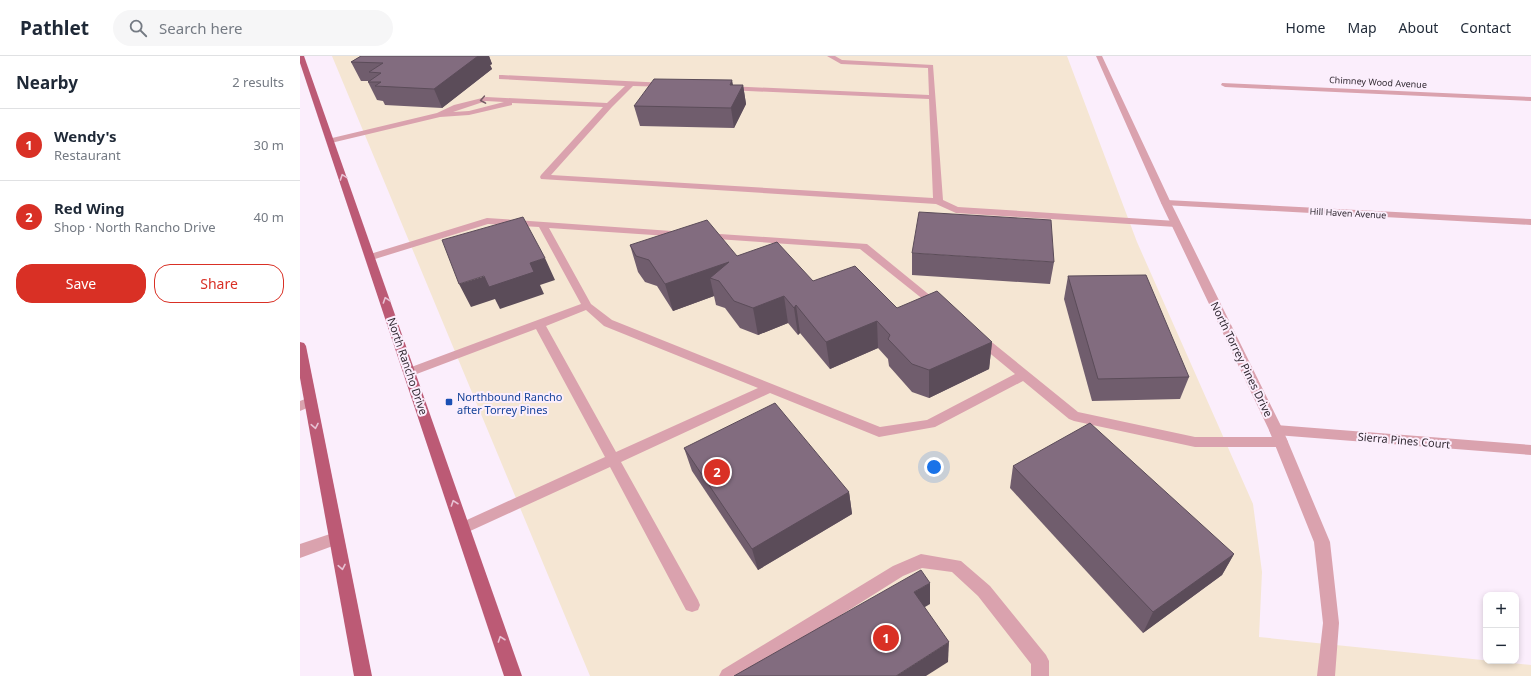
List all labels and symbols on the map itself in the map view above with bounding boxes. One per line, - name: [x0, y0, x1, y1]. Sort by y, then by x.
- street label: Chimney Wood Avenue: [1329, 73, 1427, 91]
- one-way arrow: [480, 95, 486, 104]
- one-way arrow: [340, 174, 348, 181]
- street label: Hill Haven Avenue: [1309, 204, 1387, 222]
- one-way arrow: [382, 297, 391, 304]
- street label: North Torrey Pines Drive: [1208, 299, 1276, 419]
- street label: North Rancho Drive: [384, 315, 432, 417]
- place label: Northbound Rancho after Torrey Pines: [457, 389, 563, 417]
- marker: Northbound Rancho after Torrey Pines: [444, 397, 454, 407]
- one-way arrow: [310, 423, 319, 429]
- street label: Sierra Pines Court: [1357, 428, 1451, 452]
- pin: 2: [704, 457, 730, 487]
- your location: [924, 457, 944, 477]
- one-way arrow: [451, 499, 459, 506]
- one-way arrow: [337, 564, 345, 570]
- pin: 1: [873, 623, 899, 653]
- one-way arrow: [497, 636, 505, 643]

